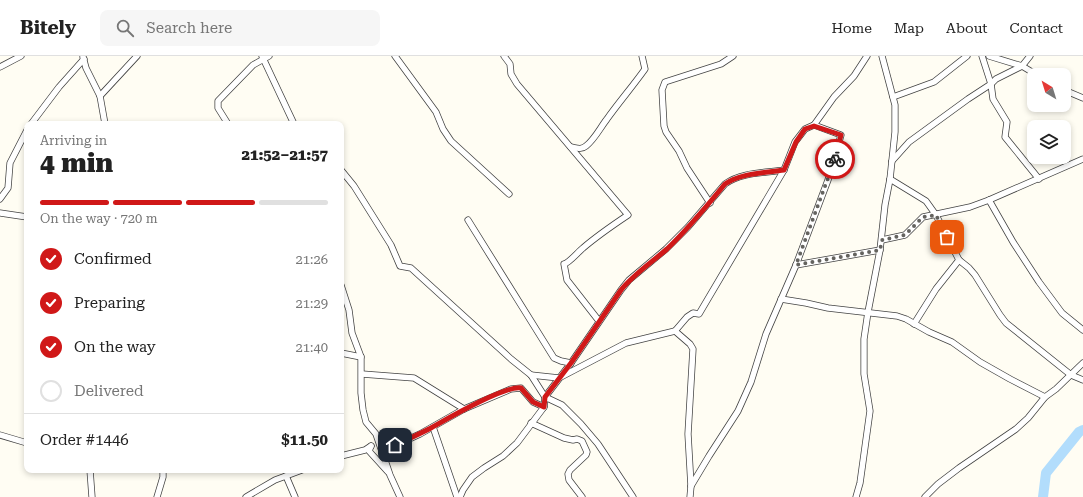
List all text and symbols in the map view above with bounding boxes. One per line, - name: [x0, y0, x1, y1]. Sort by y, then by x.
- search box: [100, 10, 380, 46]
- text: Bitely: [20, 16, 76, 39]
- icon: search: [114, 17, 136, 39]
- text: Search here: [146, 19, 232, 37]
- text: Home: [831, 20, 872, 36]
- text: Map: [894, 20, 924, 36]
- text: About: [946, 20, 988, 36]
- text: Contact: [1010, 20, 1063, 36]
- north arrow: [1027, 68, 1071, 112]
- map controls: [1027, 68, 1071, 164]
- button: layers: [1027, 120, 1071, 164]
- text: Arriving in: [40, 133, 107, 148]
- courier: [815, 139, 855, 179]
- text: 21:52–21:57: [242, 146, 328, 164]
- text: 4 min: [40, 148, 113, 178]
- icon: bike: [824, 148, 846, 170]
- text: On the way · 720 m: [40, 211, 157, 226]
- pin: [930, 220, 964, 254]
- icon: bag: [936, 226, 958, 248]
- icon: check: [40, 248, 62, 270]
- text: Confirmed: [74, 250, 152, 268]
- text: 21:26: [296, 252, 328, 267]
- icon: check: [40, 292, 62, 314]
- text: Preparing: [74, 294, 145, 312]
- text: 21:29: [296, 296, 328, 311]
- icon: check: [40, 336, 62, 358]
- text: On the way: [74, 338, 156, 356]
- text: 21:40: [296, 340, 328, 355]
- text: Delivered: [74, 382, 144, 400]
- pin: [378, 428, 412, 462]
- text: Order #1446: [40, 431, 129, 449]
- text: $11.50: [281, 431, 328, 449]
- icon: home: [384, 434, 406, 456]

